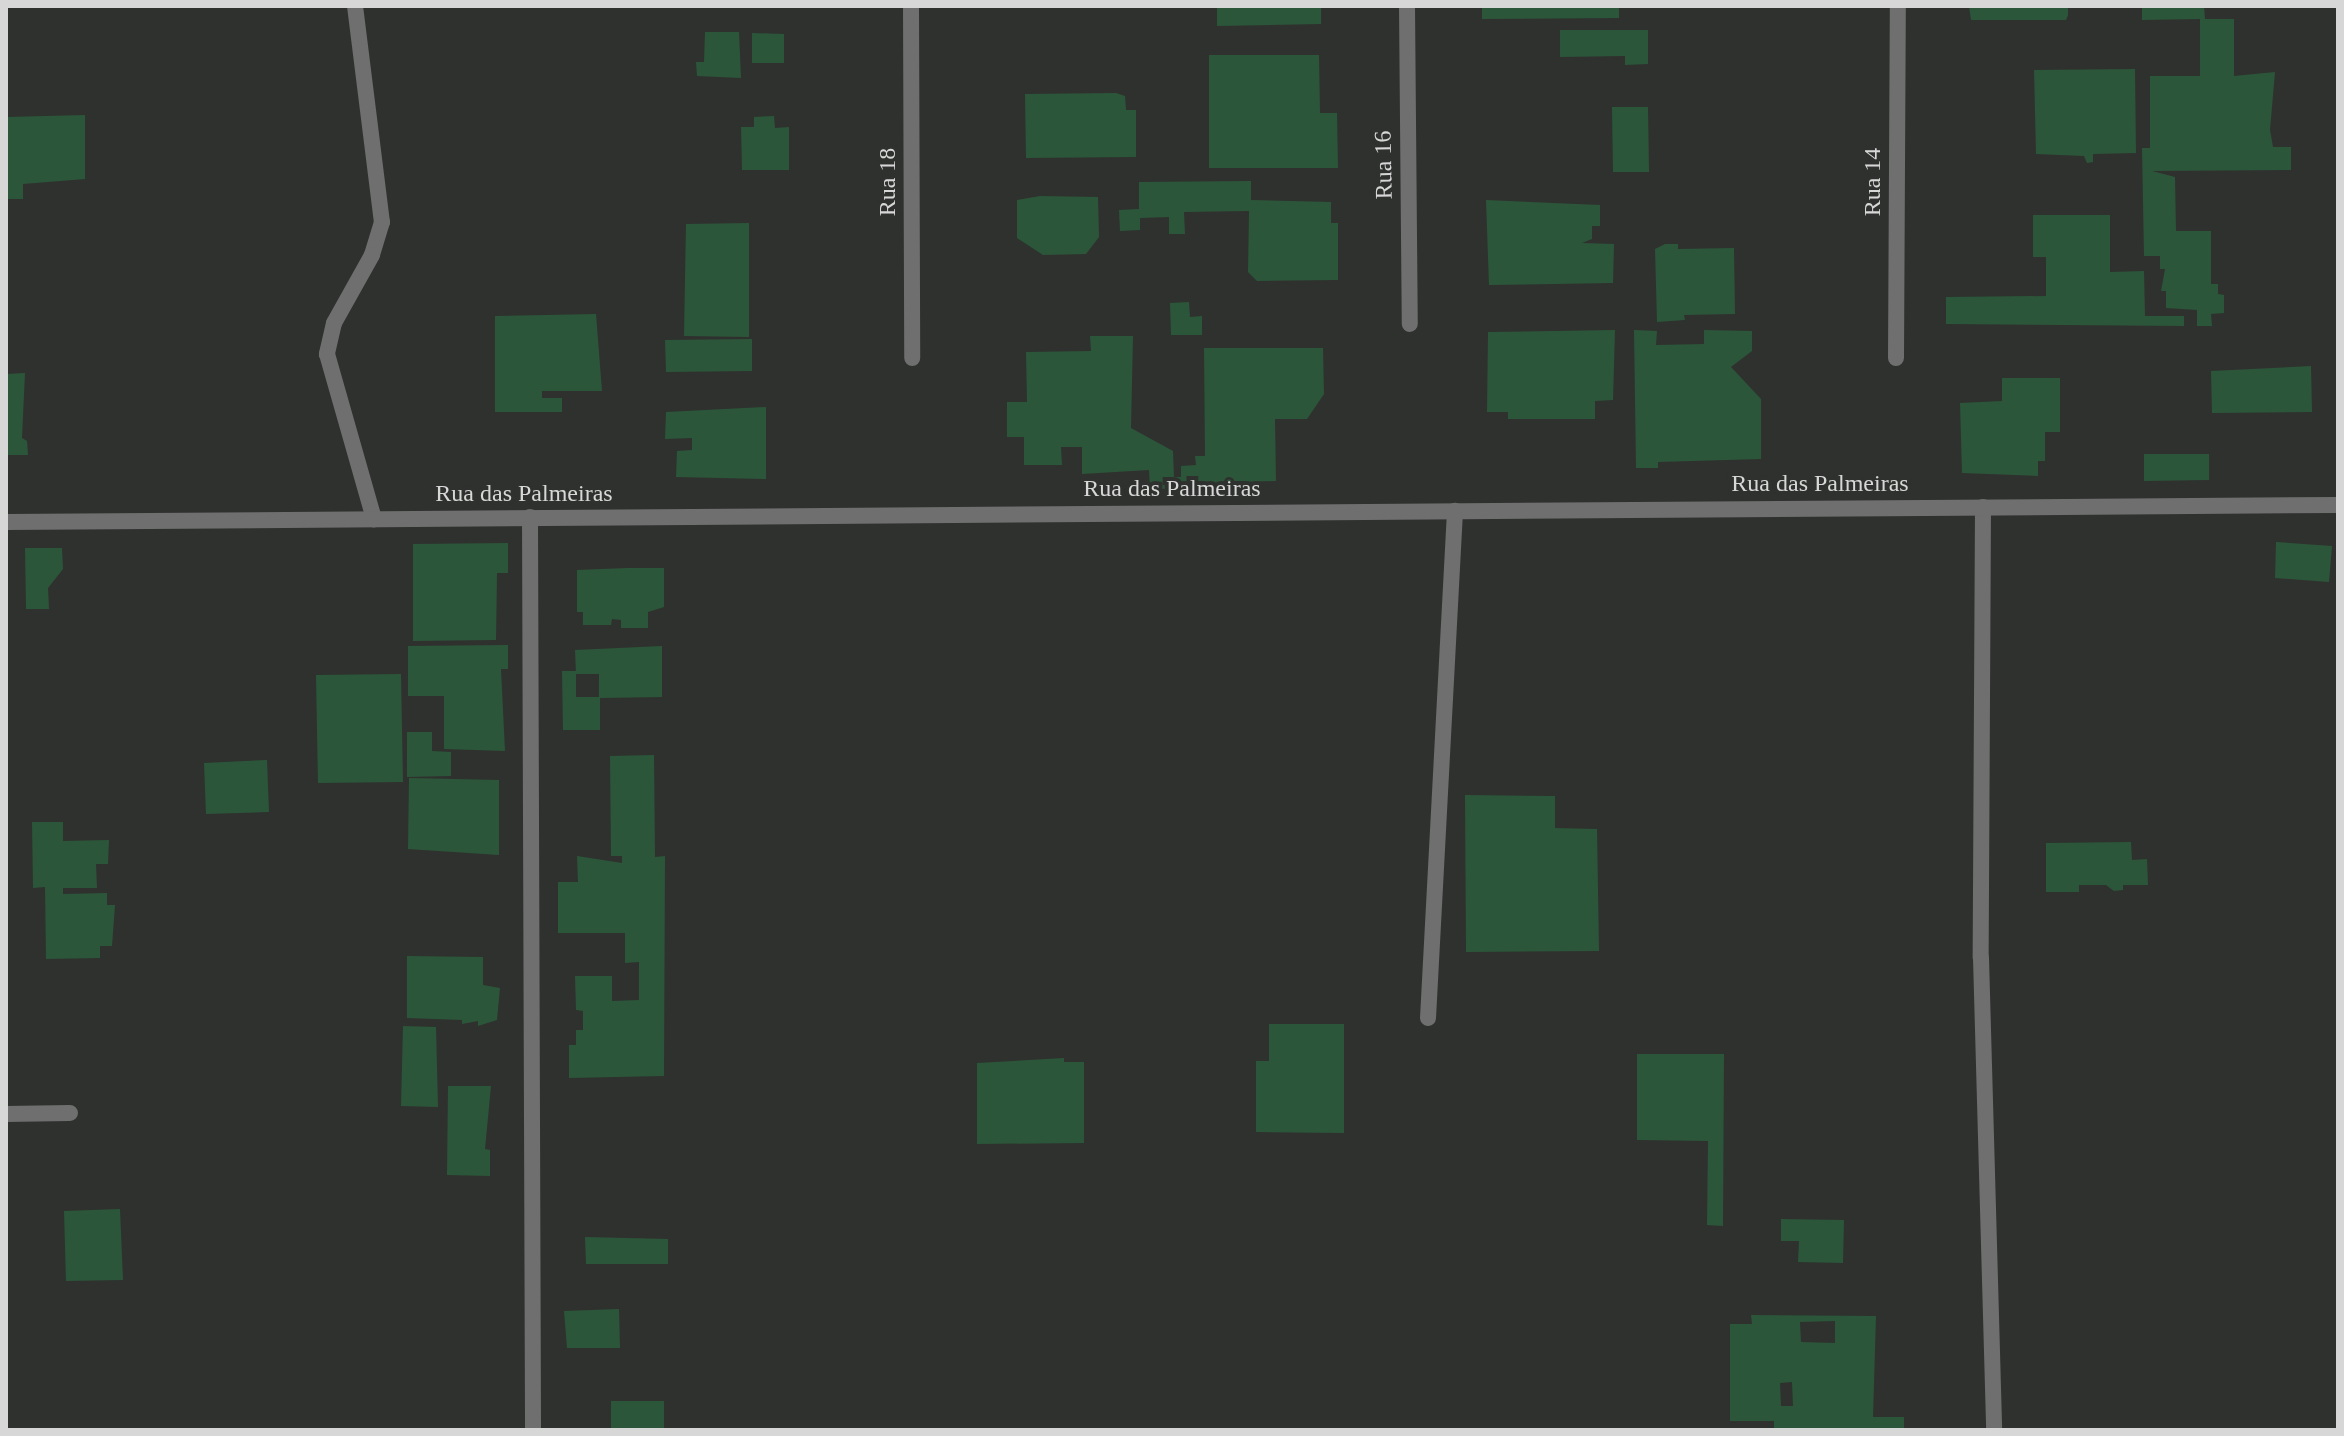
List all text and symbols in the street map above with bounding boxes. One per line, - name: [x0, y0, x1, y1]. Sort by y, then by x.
- street label: Rua 16: [1369, 130, 1399, 200]
- street label: Rua 18: [874, 148, 902, 216]
- street label: Rua 14: [1859, 148, 1887, 216]
- street label: Rua das Palmeiras: [1731, 470, 1909, 498]
- street label: Rua das Palmeiras: [1083, 475, 1261, 503]
- street label: Rua das Palmeiras: [435, 480, 613, 508]

